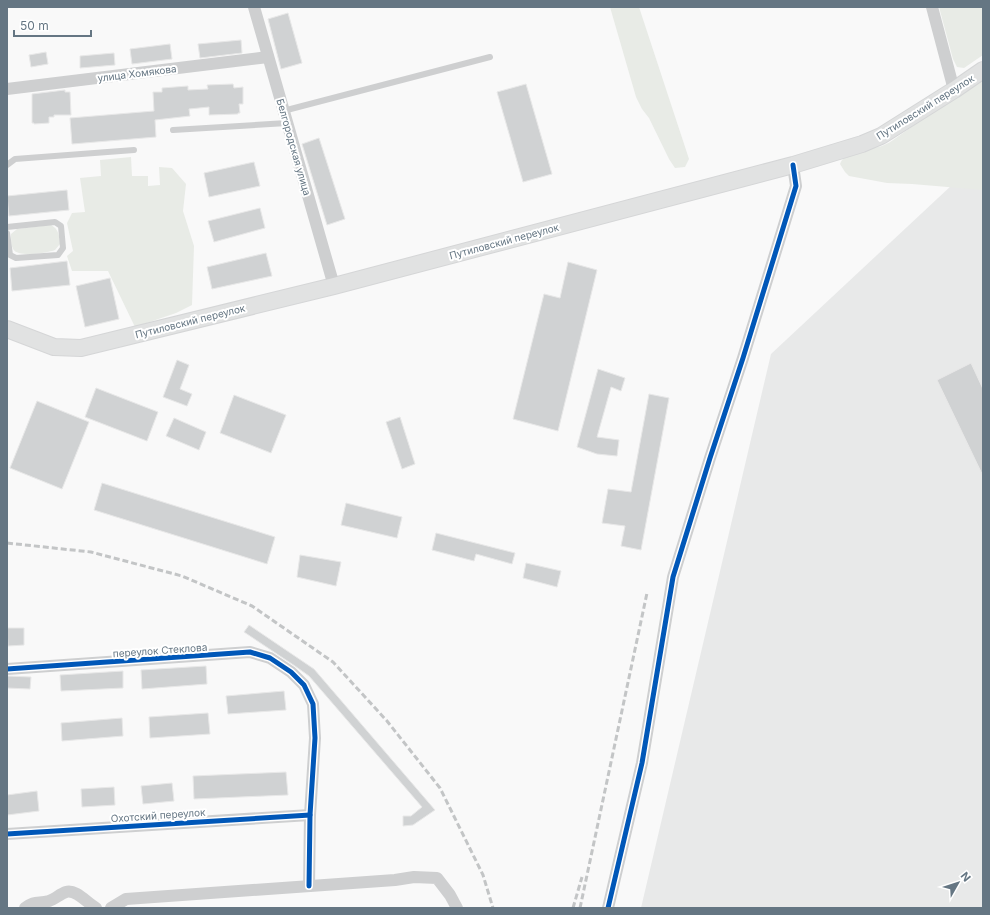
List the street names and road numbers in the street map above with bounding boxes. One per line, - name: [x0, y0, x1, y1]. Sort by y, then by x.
- street label: улица Хомякова: [97, 62, 177, 84]
- street label: Путиловский переулок: [874, 72, 977, 142]
- street label: Белгородская улица: [274, 97, 314, 197]
- street label: Путиловский переулок: [448, 220, 561, 261]
- street label: Путиловский переулок: [134, 301, 247, 340]
- street label: переулок Стеклова: [112, 641, 208, 659]
- street label: Охотский переулок: [110, 806, 206, 824]

